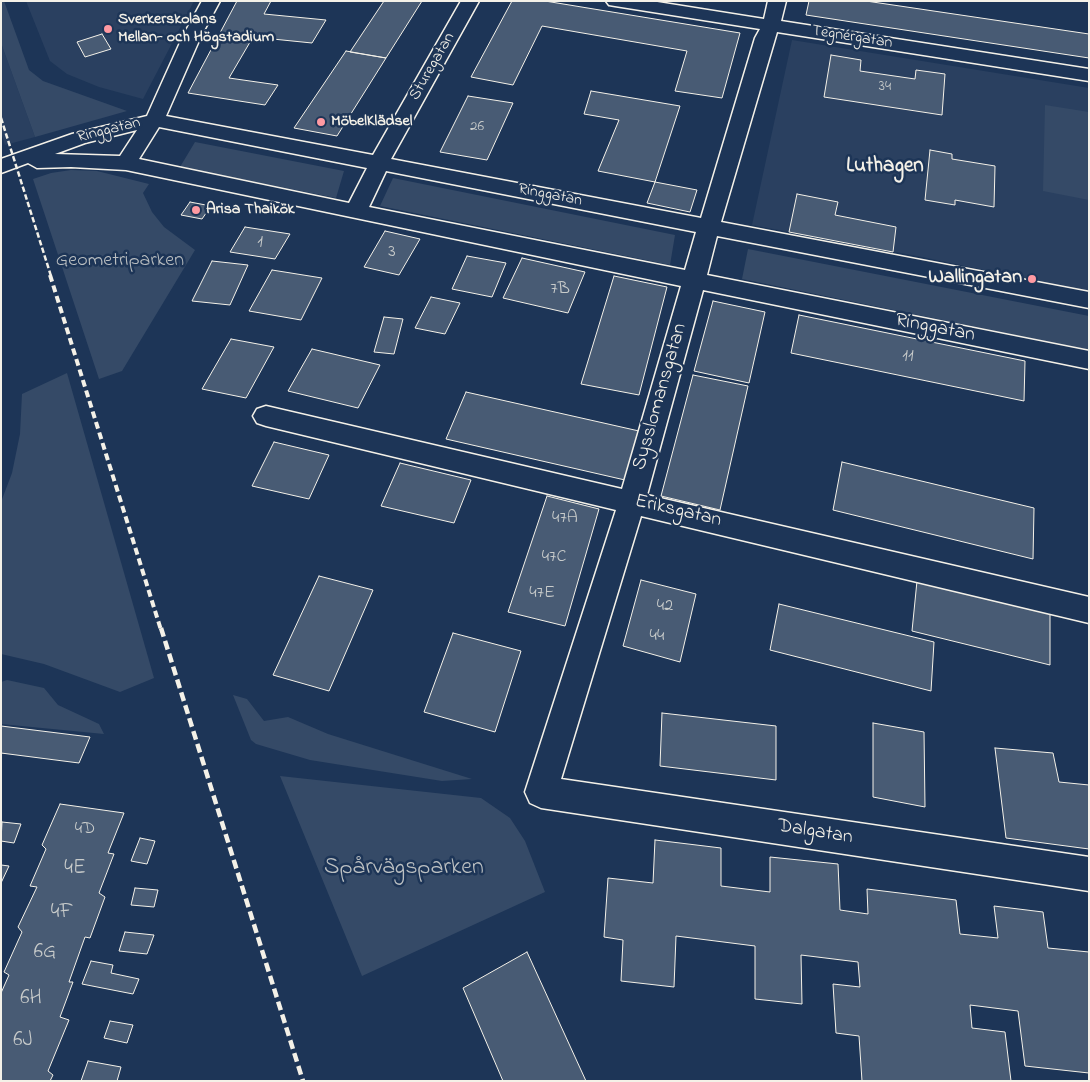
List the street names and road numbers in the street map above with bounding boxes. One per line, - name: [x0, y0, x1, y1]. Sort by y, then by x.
- street label: Tegnérgatan: [810, 22, 894, 54]
- street label: Sturegatan: [406, 30, 460, 104]
- street label: Ringgatan: [75, 114, 143, 148]
- street label: Ringgatan: [516, 180, 584, 212]
- street label: Ringgatan: [893, 310, 977, 348]
- street label: Sysslomansgatan: [629, 321, 693, 473]
- street label: Eriksgatan: [632, 490, 724, 534]
- street label: Dalgatan: [776, 815, 854, 851]

